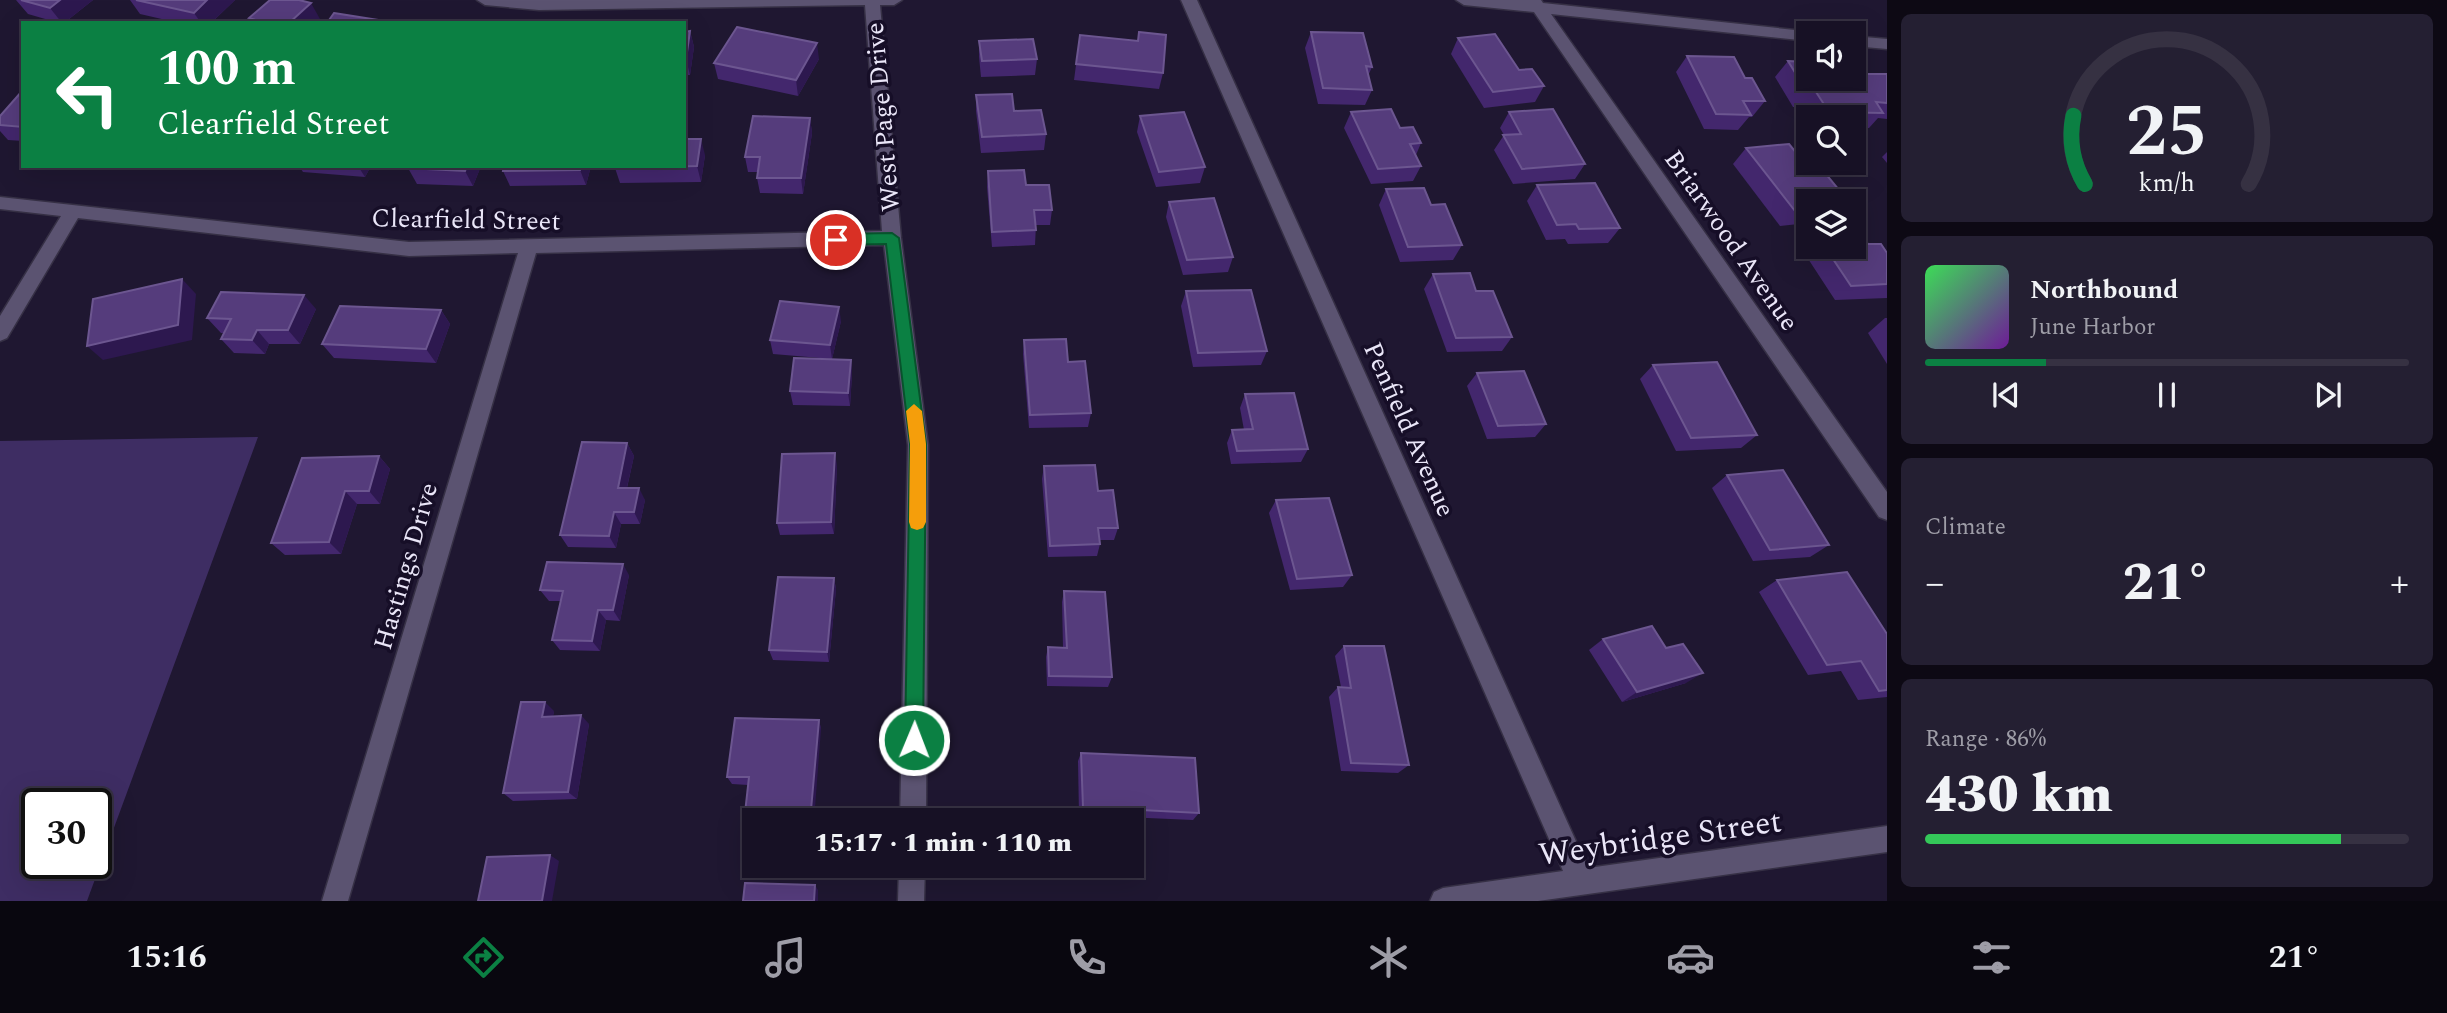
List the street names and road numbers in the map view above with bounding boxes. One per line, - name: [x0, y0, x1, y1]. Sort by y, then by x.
- street label: West Page Drive: [855, 21, 911, 213]
- street label: Briarwood Avenue: [1654, 142, 1809, 339]
- street label: Clearfield Street: [371, 198, 561, 242]
- street label: Penfield Avenue: [1353, 335, 1466, 523]
- street label: Hastings Drive: [363, 478, 449, 655]
- street label: Weybridge Street: [1536, 797, 1785, 880]

